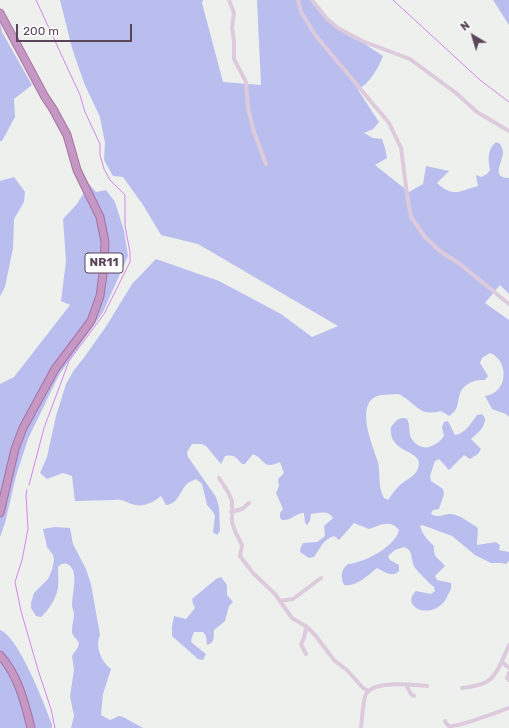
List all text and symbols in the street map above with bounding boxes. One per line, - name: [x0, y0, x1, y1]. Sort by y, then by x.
- scale bar: [18, 16, 134, 42]
- north arrow: [453, 16, 493, 56]
- text: N: [458, 19, 472, 34]
- text: 200 m: [23, 24, 59, 38]
- road number: NR11: [85, 253, 123, 273]

